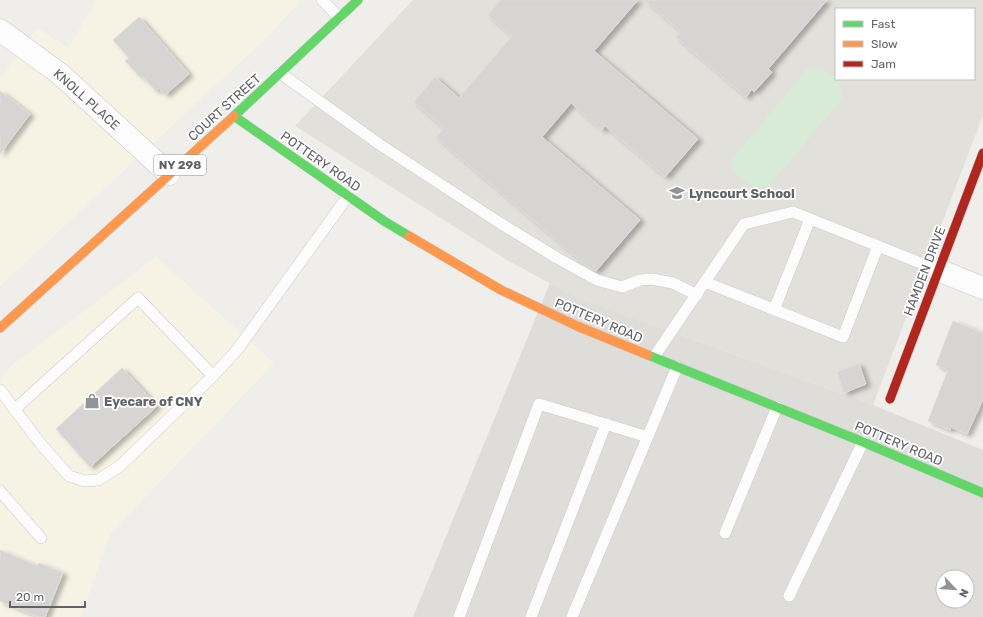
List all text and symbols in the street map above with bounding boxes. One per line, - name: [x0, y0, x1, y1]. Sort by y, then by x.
- legend: [835, 8, 975, 80]
- text: Fast: [871, 17, 895, 31]
- text: Slow: [871, 37, 898, 51]
- text: Jam: [871, 57, 896, 71]
- street label: KNOLL PLACE: [50, 66, 123, 133]
- street label: COURT STREET: [185, 70, 264, 144]
- street label: POTTERY ROAD: [278, 128, 364, 195]
- road number: NY 298: [154, 155, 206, 175]
- school or university icon: Lyncourt School: [668, 184, 686, 202]
- place label: Lyncourt School: [689, 186, 795, 201]
- street label: HAMDEN DRIVE: [900, 224, 948, 318]
- street label: POTTERY ROAD: [553, 295, 645, 346]
- shop icon: Eyecare of CNY: [83, 392, 101, 410]
- place label: Eyecare of CNY: [104, 394, 203, 409]
- street label: POTTERY ROAD: [853, 418, 945, 469]
- north arrow: [935, 569, 975, 609]
- scale bar: [10, 583, 85, 609]
- text: N: [956, 587, 971, 599]
- text: 20 m: [16, 590, 44, 604]

